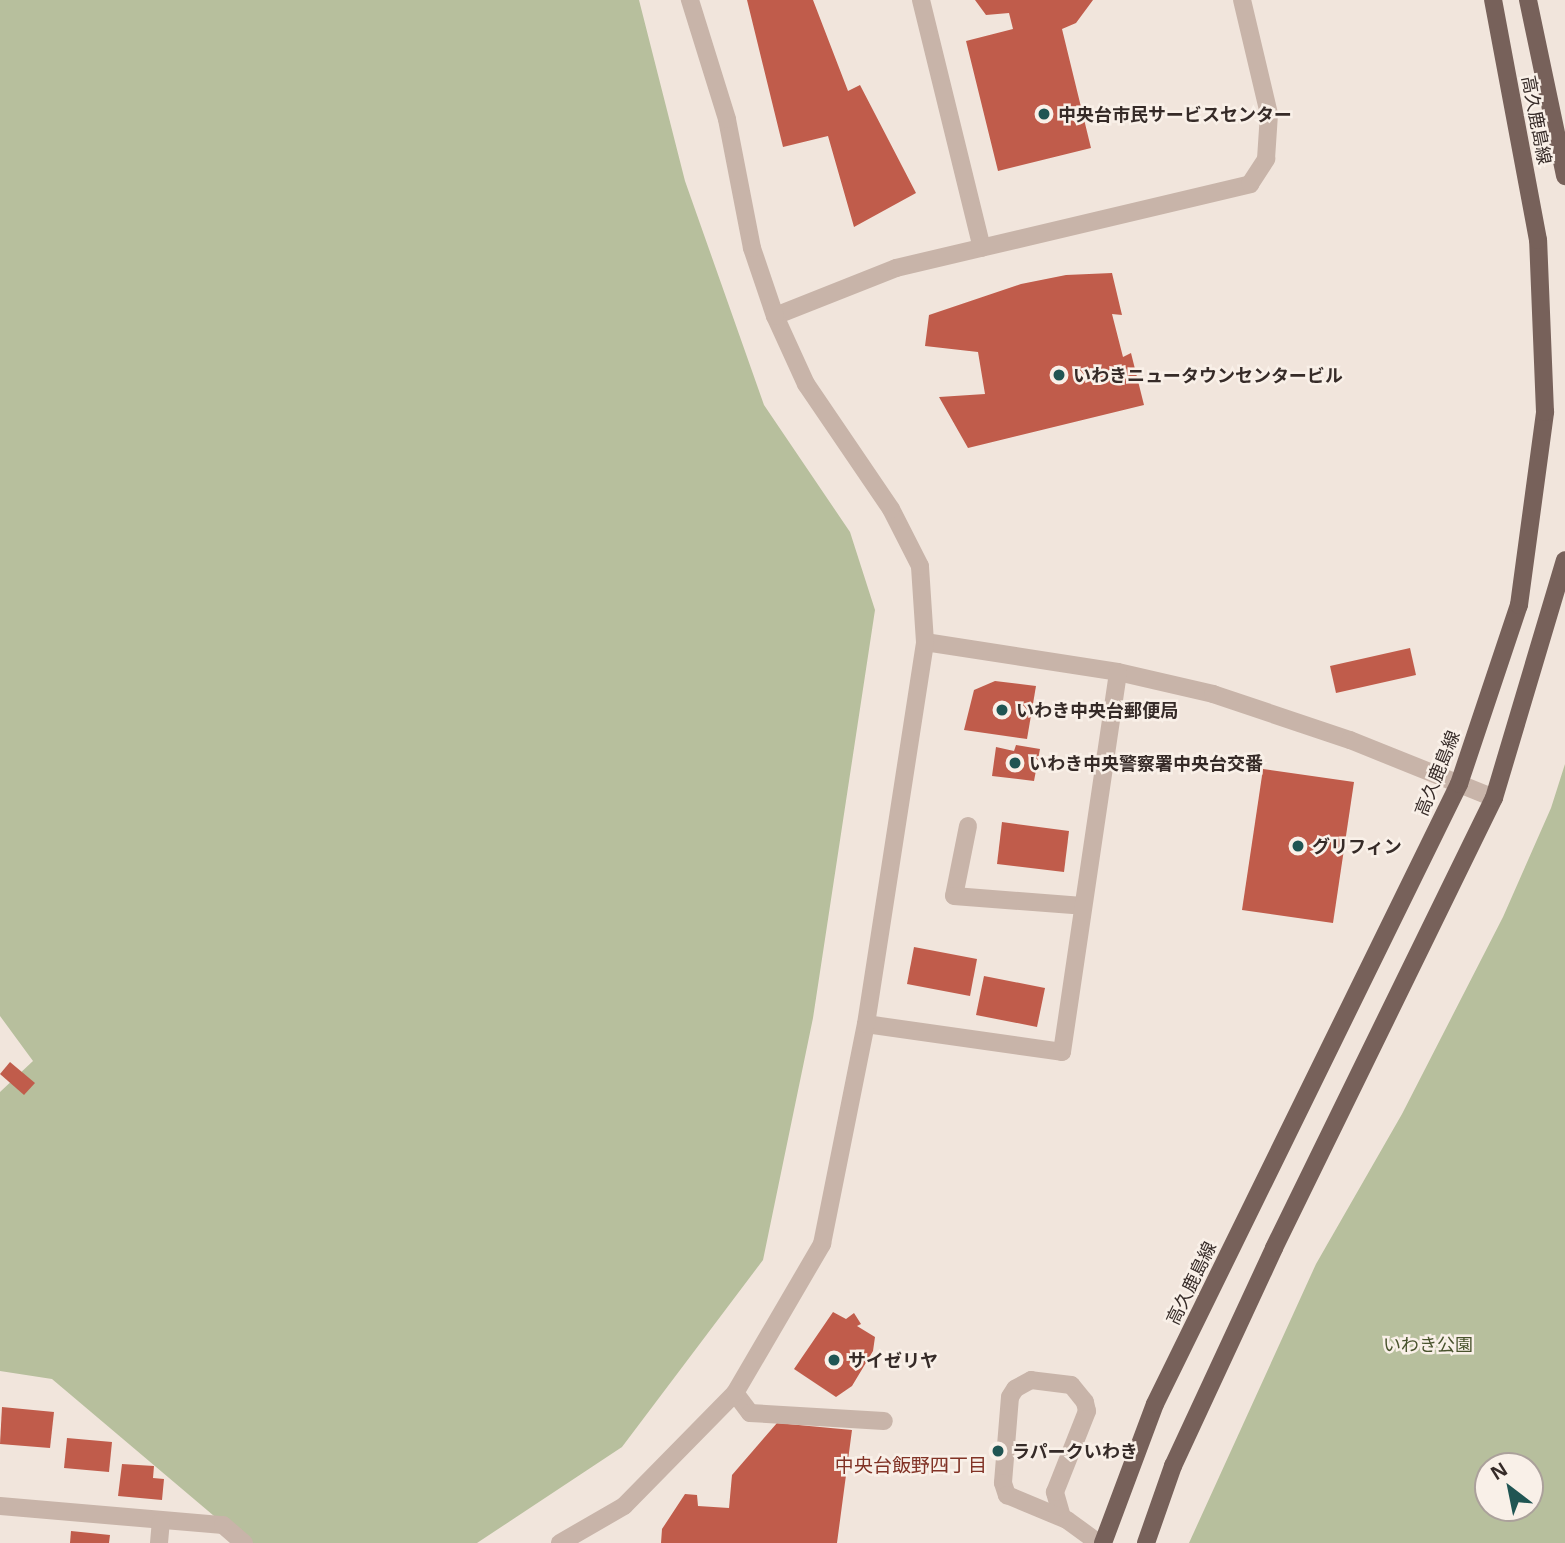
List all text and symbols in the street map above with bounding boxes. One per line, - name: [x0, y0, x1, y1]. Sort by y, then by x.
- street label: 高久鹿島線: [1518, 74, 1556, 166]
- place label: 中央台市民サービスセンター: [1058, 103, 1292, 125]
- marker: 中央台市民サービスセンター: [1036, 106, 1052, 122]
- place label: いわきニュータウンセンタービル: [1073, 364, 1343, 386]
- marker: いわきニュータウンセンタービル: [1051, 367, 1067, 383]
- place label: いわき中央台郵便局: [1016, 699, 1178, 721]
- marker: いわき中央台郵便局: [994, 702, 1010, 718]
- street label: 高久鹿島線: [1410, 727, 1464, 819]
- place label: いわき中央警察署中央台交番: [1029, 752, 1263, 774]
- marker: いわき中央警察署中央台交番: [1007, 755, 1023, 771]
- place label: グリフィン: [1312, 835, 1402, 857]
- marker: グリフィン: [1290, 838, 1306, 854]
- street label: 高久鹿島線: [1162, 1238, 1220, 1328]
- park label: いわき公園: [1383, 1333, 1473, 1355]
- place label: サイゼリヤ: [848, 1349, 938, 1371]
- marker: サイゼリヤ: [826, 1352, 842, 1368]
- place label: ラパークいわき: [1012, 1440, 1138, 1462]
- marker: ラパークいわき: [990, 1443, 1006, 1459]
- north arrow: [1474, 1452, 1544, 1522]
- district label: 中央台飯野四丁目: [835, 1455, 987, 1477]
- text: N: [1485, 1456, 1512, 1486]

